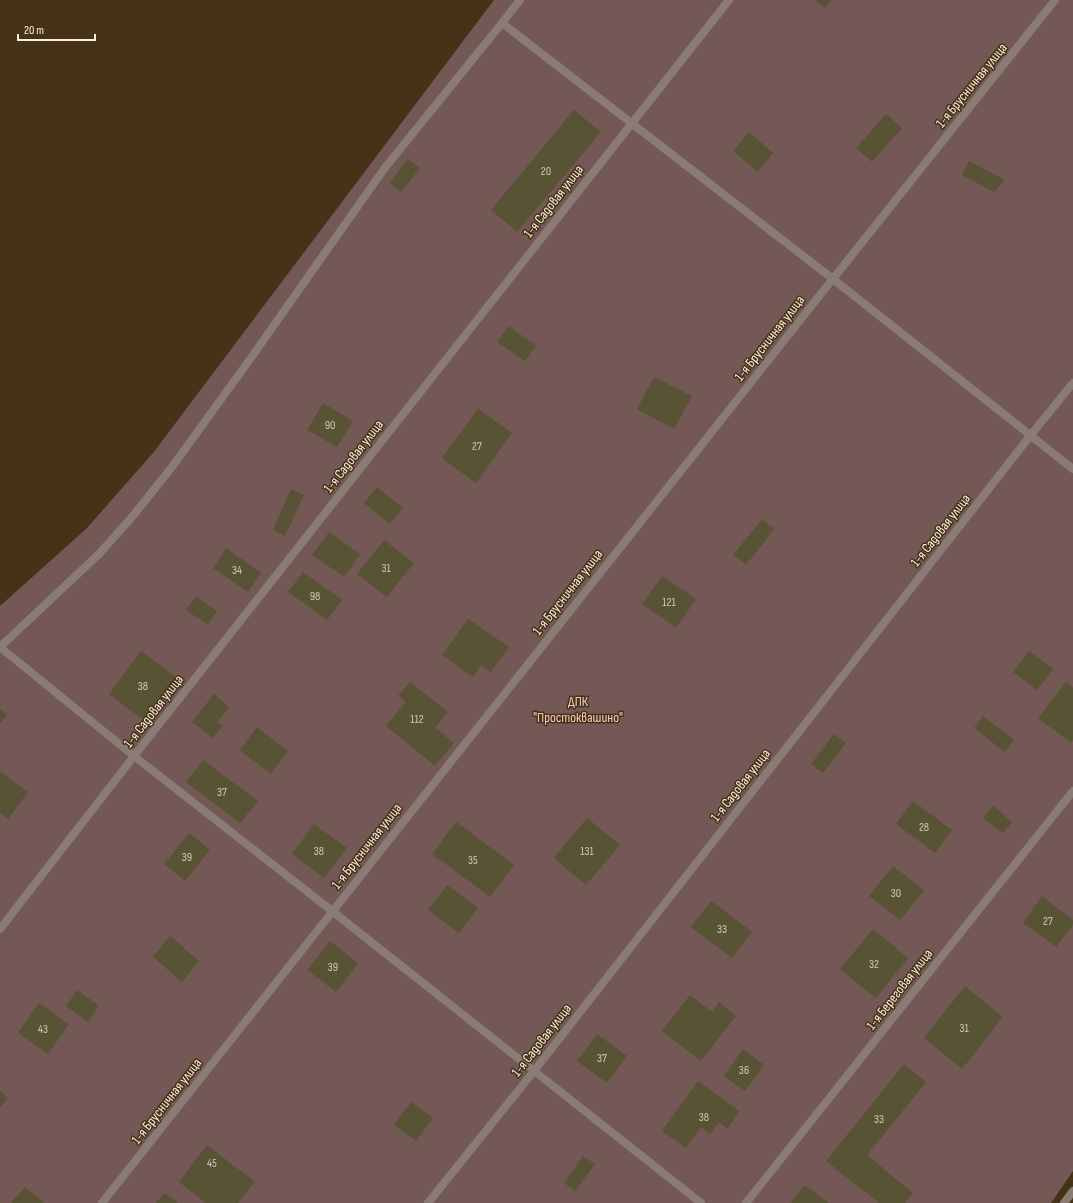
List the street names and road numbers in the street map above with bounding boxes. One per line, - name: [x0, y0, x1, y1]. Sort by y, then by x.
- street label: 1-я Брусничная улица: [932, 40, 1011, 131]
- street label: 1-я Садовая улица: [520, 162, 587, 241]
- street label: 1-я Брусничная улица: [731, 292, 808, 385]
- street label: 1-я Садовая улица: [320, 417, 387, 496]
- street label: 1-я Садовая улица: [907, 491, 974, 570]
- street label: 1-я Брусничная улица: [529, 546, 606, 639]
- street label: 1-я Садовая улица: [120, 672, 187, 751]
- street label: 1-я Садовая улица: [707, 746, 774, 825]
- street label: 1-я Брусничная улица: [328, 800, 405, 893]
- street label: 1-я Береговая улица: [862, 945, 936, 1033]
- street label: 1-я Садовая улица: [508, 1001, 575, 1080]
- street label: 1-я Брусничная улица: [128, 1055, 205, 1148]

